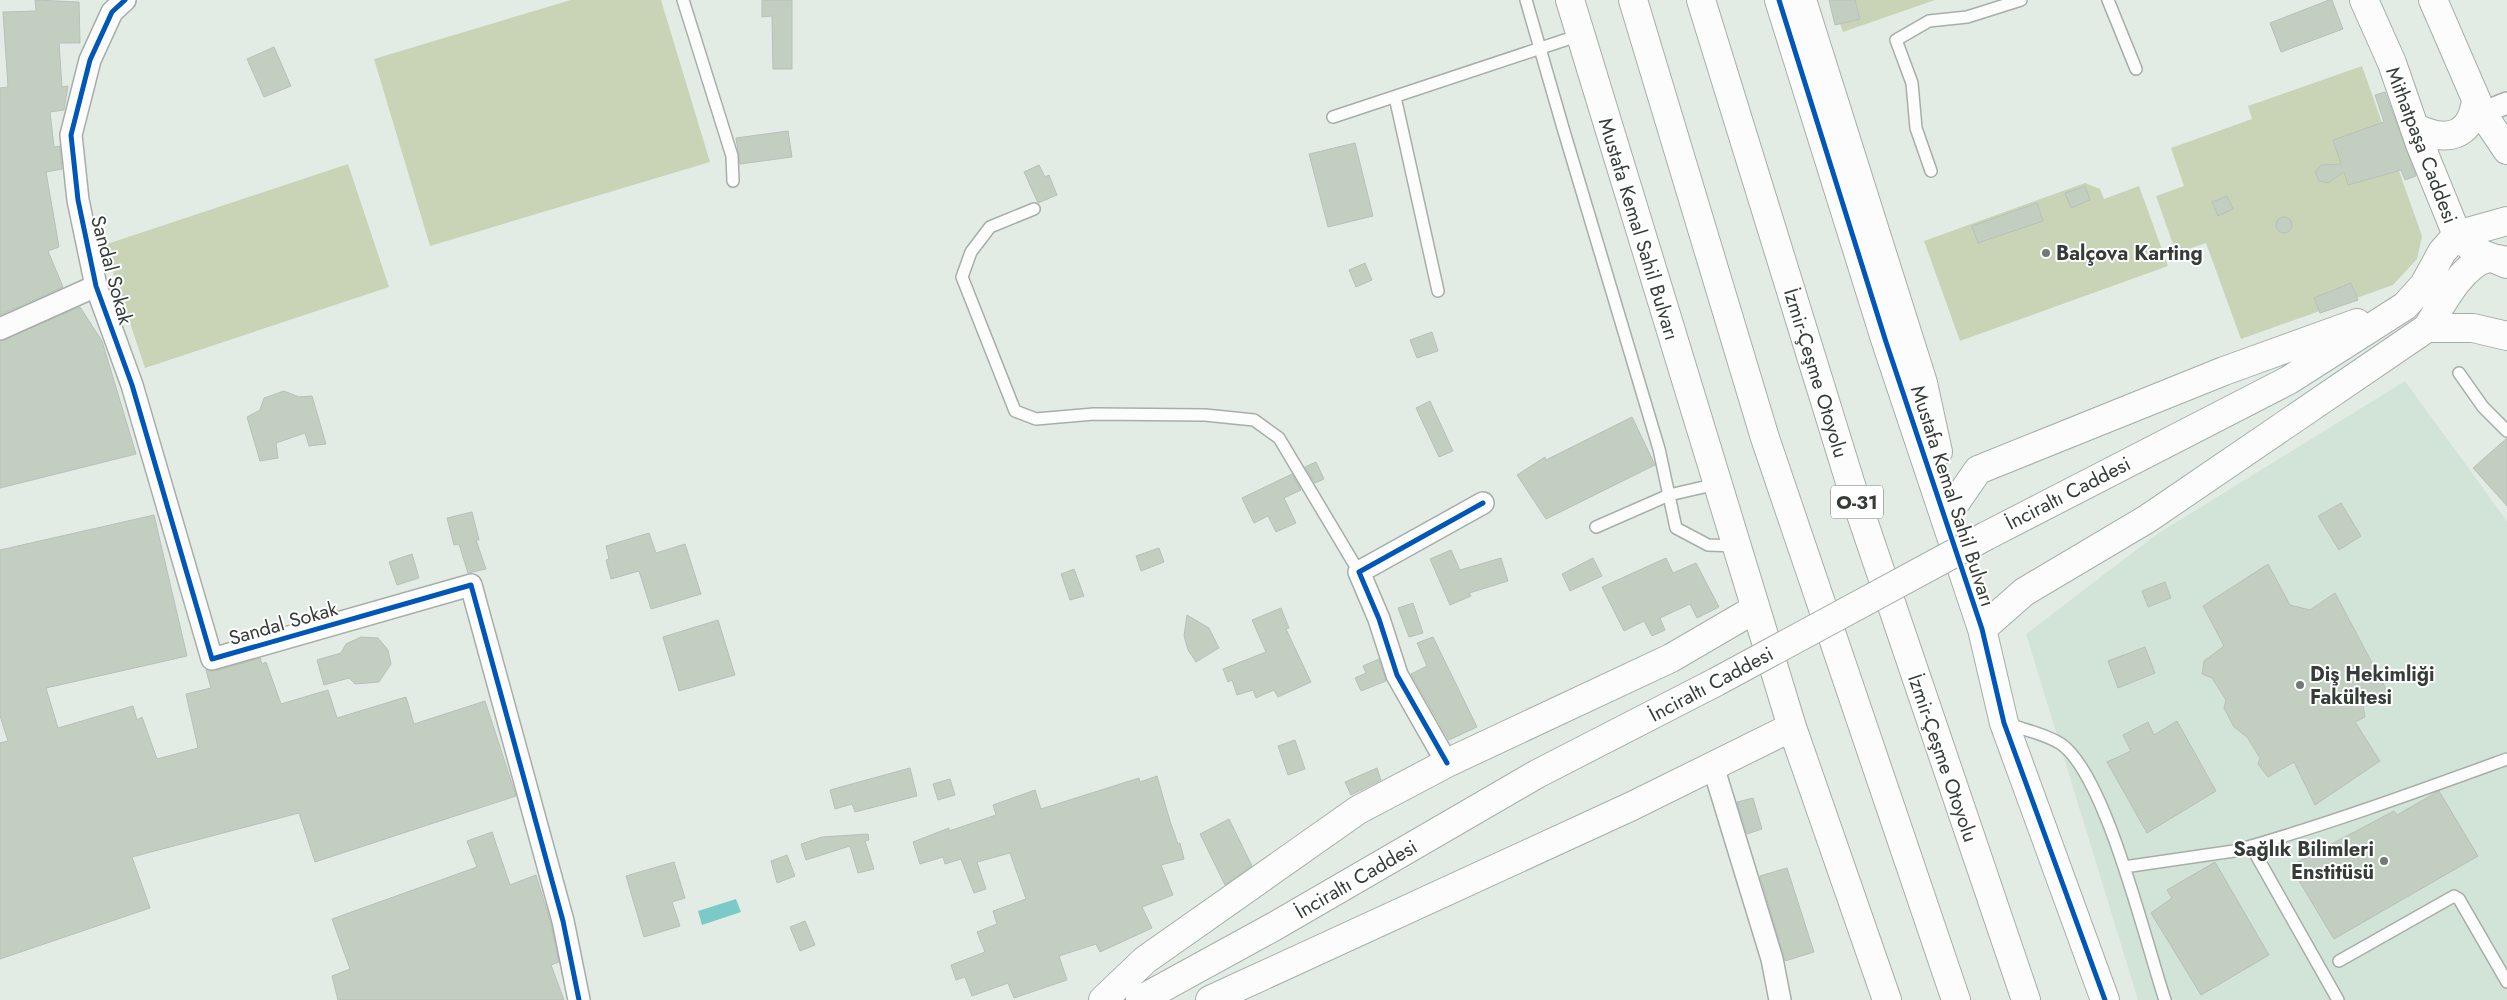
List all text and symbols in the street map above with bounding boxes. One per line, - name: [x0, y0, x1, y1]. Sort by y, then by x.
- street label: Mithatpaşa Caddesi: [2378, 63, 2465, 228]
- street label: Mustafa Kemal Sahil Bulvarı: [1591, 114, 1686, 344]
- street label: Sandal Sokak: [83, 212, 140, 328]
- place label: Balçova Karting: [2056, 239, 2203, 268]
- marker: Balçova Karting: [2040, 247, 2052, 259]
- street label: İzmir-Çeşme Otoyolu: [1776, 285, 1855, 461]
- street label: Mustafa Kemal Sahil Bulvarı: [1903, 382, 2002, 610]
- street label: İnciraltı Caddesi: [2001, 449, 2136, 537]
- road number: O-31: [1831, 486, 1883, 518]
- street label: Sandal Sokak: [225, 594, 341, 653]
- street label: İnciraltı Caddesi: [1644, 639, 1778, 729]
- place label: Diş Hekimliği Fakültesi: [2310, 660, 2435, 712]
- street label: İzmir-Çeşme Otoyolu: [1900, 670, 1985, 846]
- marker: Diş Hekimliği Fakültesi: [2294, 679, 2306, 691]
- street label: İnciraltı Caddesi: [1290, 833, 1423, 926]
- place label: Sağlık Bilimleri Enstitüsü: [2233, 835, 2374, 887]
- marker: Sağlık Bilimleri Enstitüsü: [2378, 855, 2390, 867]

